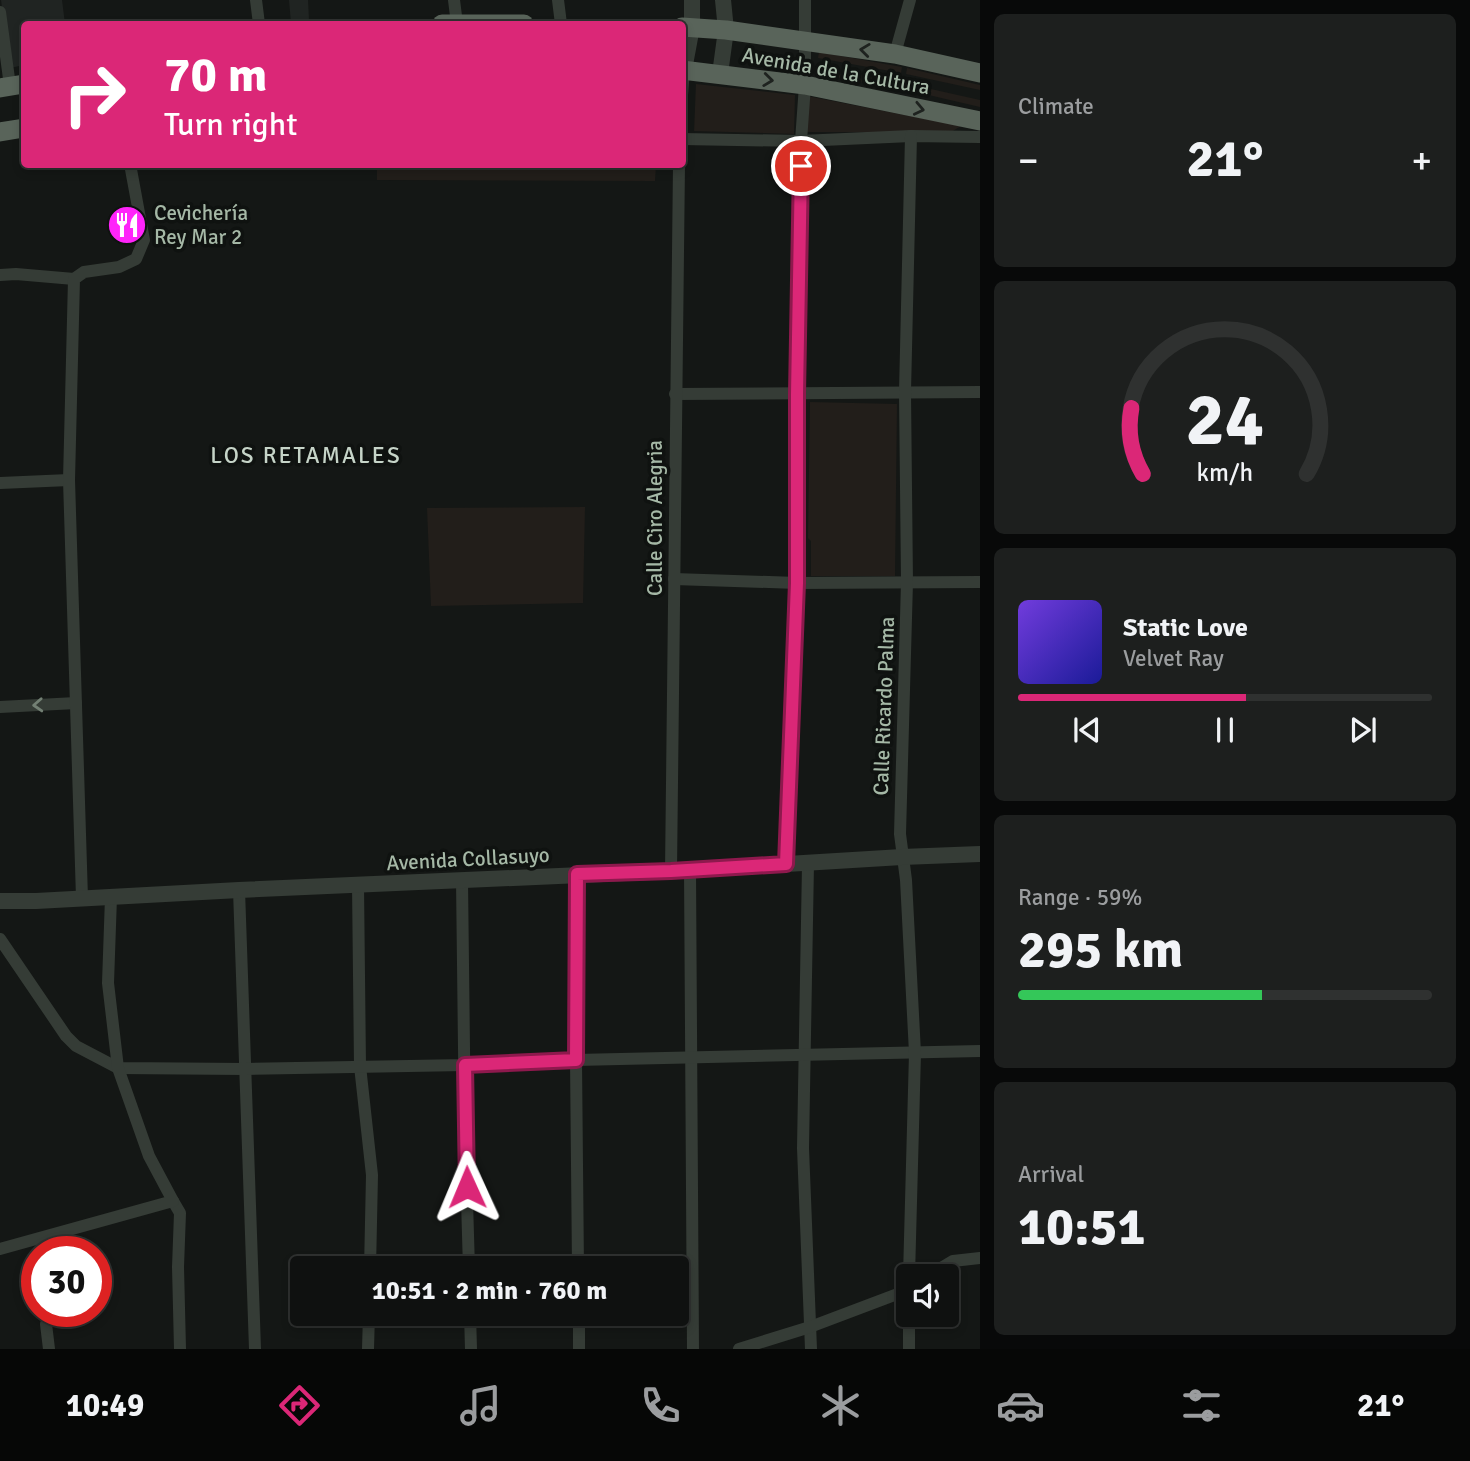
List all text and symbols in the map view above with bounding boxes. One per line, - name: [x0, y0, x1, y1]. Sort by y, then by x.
- street label: Avenida de la Cultura: [740, 42, 932, 100]
- one-way arrow: [859, 43, 871, 58]
- text: 70 m: [164, 45, 267, 105]
- icon: right: [49, 49, 140, 140]
- one-way arrow: [762, 72, 774, 87]
- text: Climate: [1018, 92, 1094, 121]
- one-way arrow: [913, 100, 925, 115]
- text: Turn right: [164, 105, 297, 144]
- text: 21°: [1187, 127, 1263, 191]
- pin: [771, 136, 831, 196]
- text: −: [1018, 137, 1039, 184]
- text: +: [1411, 137, 1432, 184]
- icon: arrive: [782, 147, 820, 185]
- place label: Cevichería Rey Mar 2: [154, 200, 248, 250]
- restaurant icon: Cevichería Rey Mar 2: [106, 204, 148, 246]
- text: 24: [1186, 376, 1264, 465]
- street label: Calle Ciro Alegria: [642, 440, 668, 596]
- district label: LOS RETAMALES: [210, 441, 402, 470]
- text: km/h: [1197, 456, 1253, 487]
- text: Static Love: [1123, 612, 1248, 644]
- street label: Calle Ricardo Palma: [868, 616, 900, 796]
- text: Velvet Ray: [1123, 644, 1224, 673]
- one-way arrow: [32, 697, 43, 712]
- icon: previous: [1068, 711, 1106, 749]
- icon: pause: [1206, 711, 1244, 749]
- icon: next: [1344, 711, 1382, 749]
- street label: Avenida Collasuyo: [386, 842, 550, 876]
- text: Range · 59%: [1018, 883, 1142, 912]
- text: 295 km: [1018, 918, 1183, 982]
- position arrow: [430, 1150, 504, 1224]
- text: Arrival: [1018, 1160, 1084, 1189]
- text: 10:51: [1018, 1195, 1146, 1259]
- speed limit sign: 30: [21, 1236, 112, 1327]
- map controls: [896, 1264, 959, 1327]
- button: sound: [896, 1264, 959, 1327]
- text: 10:51 · 2 min · 760 m: [372, 1275, 607, 1307]
- icon: directions: [275, 1381, 324, 1430]
- icon: music: [456, 1381, 505, 1430]
- icon: phone: [636, 1381, 685, 1430]
- icon: climate: [816, 1381, 865, 1430]
- icon: car: [996, 1381, 1045, 1430]
- icon: filters: [1177, 1381, 1226, 1430]
- text: 10:49: [66, 1386, 144, 1425]
- text: 21°: [1357, 1386, 1404, 1425]

